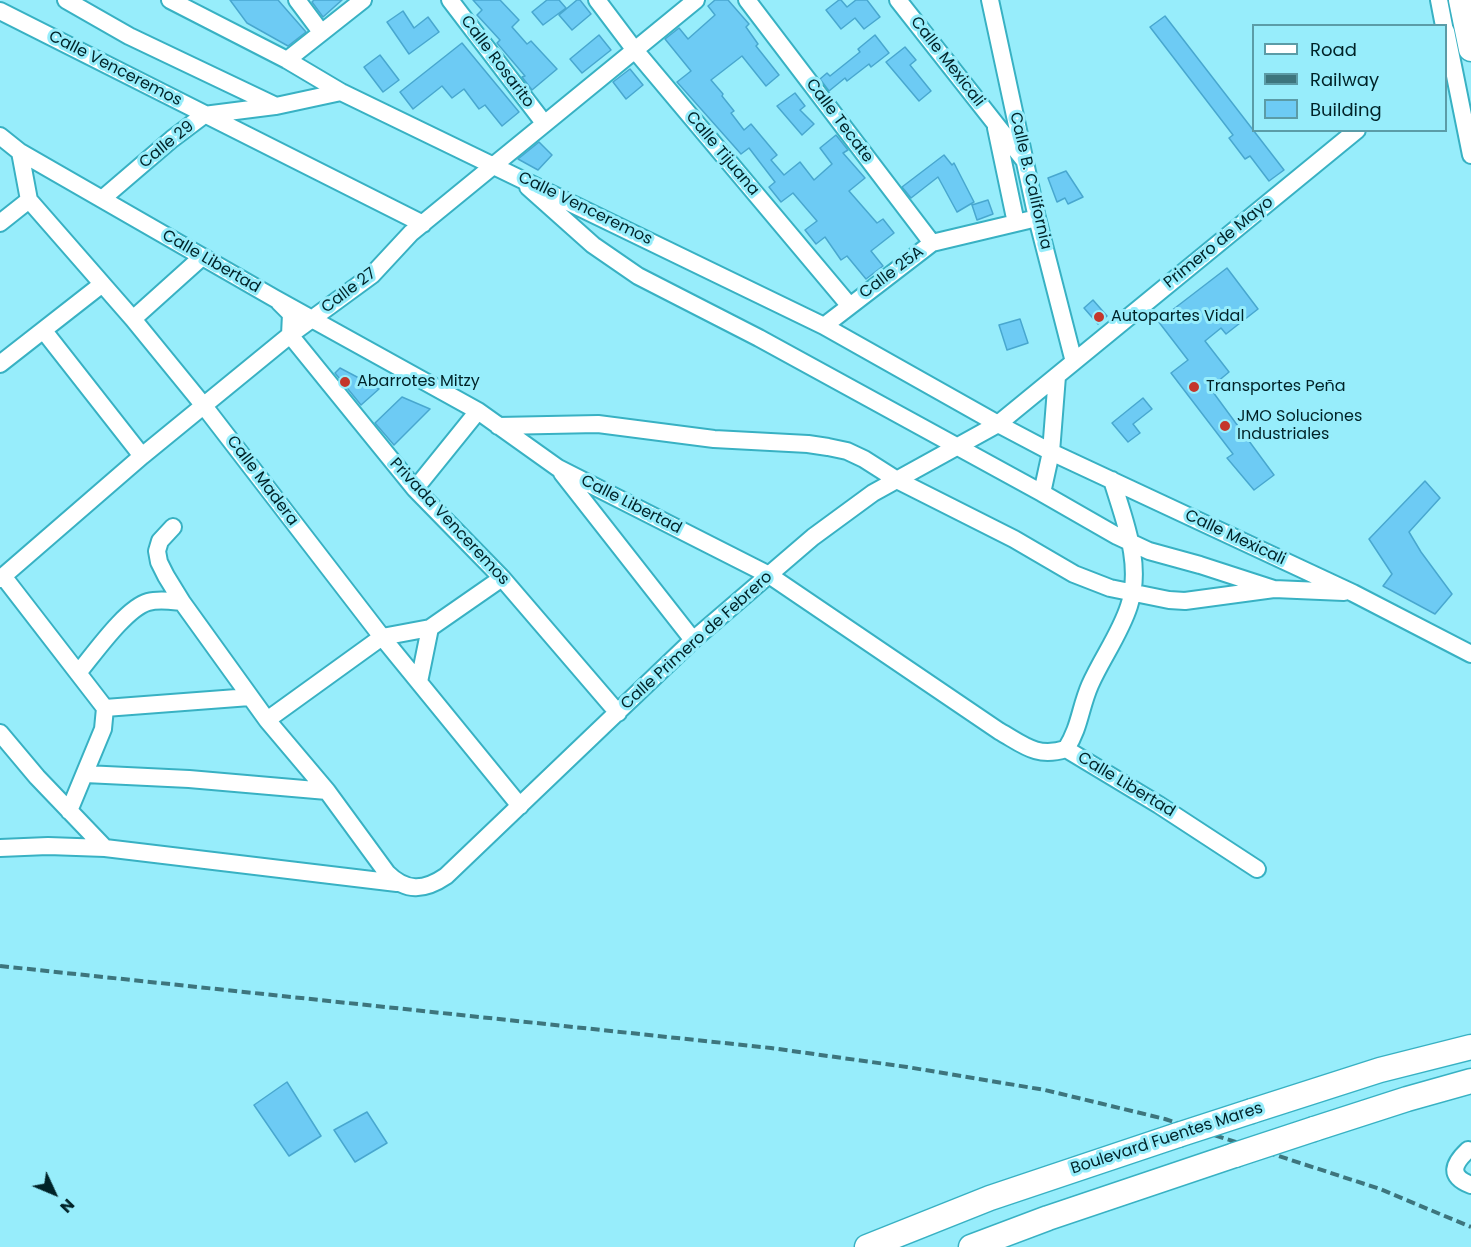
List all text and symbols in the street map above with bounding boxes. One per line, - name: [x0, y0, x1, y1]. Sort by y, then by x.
- street label: Calle Rosarito: [456, 12, 538, 112]
- street label: Calle Mexicali: [906, 13, 988, 111]
- legend: [1252, 24, 1447, 132]
- street label: Calle Venceremos: [45, 27, 185, 111]
- text: Road: [1310, 37, 1357, 62]
- text: Railway: [1310, 67, 1379, 92]
- street label: Calle Tecate: [801, 75, 877, 167]
- text: Building: [1310, 97, 1382, 122]
- street label: Calle Tijuana: [681, 108, 763, 200]
- street label: Calle B. California: [1005, 111, 1055, 251]
- street label: Calle 29: [136, 117, 198, 173]
- street label: Calle Venceremos: [515, 168, 655, 250]
- street label: Primero de Mayo: [1161, 193, 1277, 293]
- street label: Calle Libertad: [158, 226, 264, 298]
- street label: Calle 25A: [856, 243, 928, 303]
- street label: Calle 27: [318, 264, 380, 318]
- place label: Autopartes Vidal: [1111, 307, 1244, 327]
- marker: Autopartes Vidal: [1092, 310, 1106, 324]
- place label: Abarrotes Mitzy: [357, 372, 480, 392]
- marker: Abarrotes Mitzy: [338, 375, 352, 389]
- place label: Transportes Peña: [1206, 377, 1346, 397]
- marker: Transportes Peña: [1187, 380, 1201, 394]
- place label: JMO Soluciones Industriales: [1237, 407, 1362, 445]
- marker: JMO Soluciones Industriales: [1218, 419, 1232, 433]
- street label: Calle Madera: [222, 432, 302, 530]
- street label: Privada Venceremos: [385, 455, 513, 589]
- street label: Calle Libertad: [578, 471, 684, 539]
- street label: Calle Mexicali: [1182, 506, 1288, 570]
- street label: Calle Primero de Febrero: [617, 568, 777, 714]
- street label: Calle Libertad: [1074, 748, 1178, 822]
- street label: Boulevard Fuentes Mares: [1069, 1099, 1265, 1179]
- north arrow: [24, 1163, 84, 1223]
- text: N: [55, 1194, 80, 1218]

